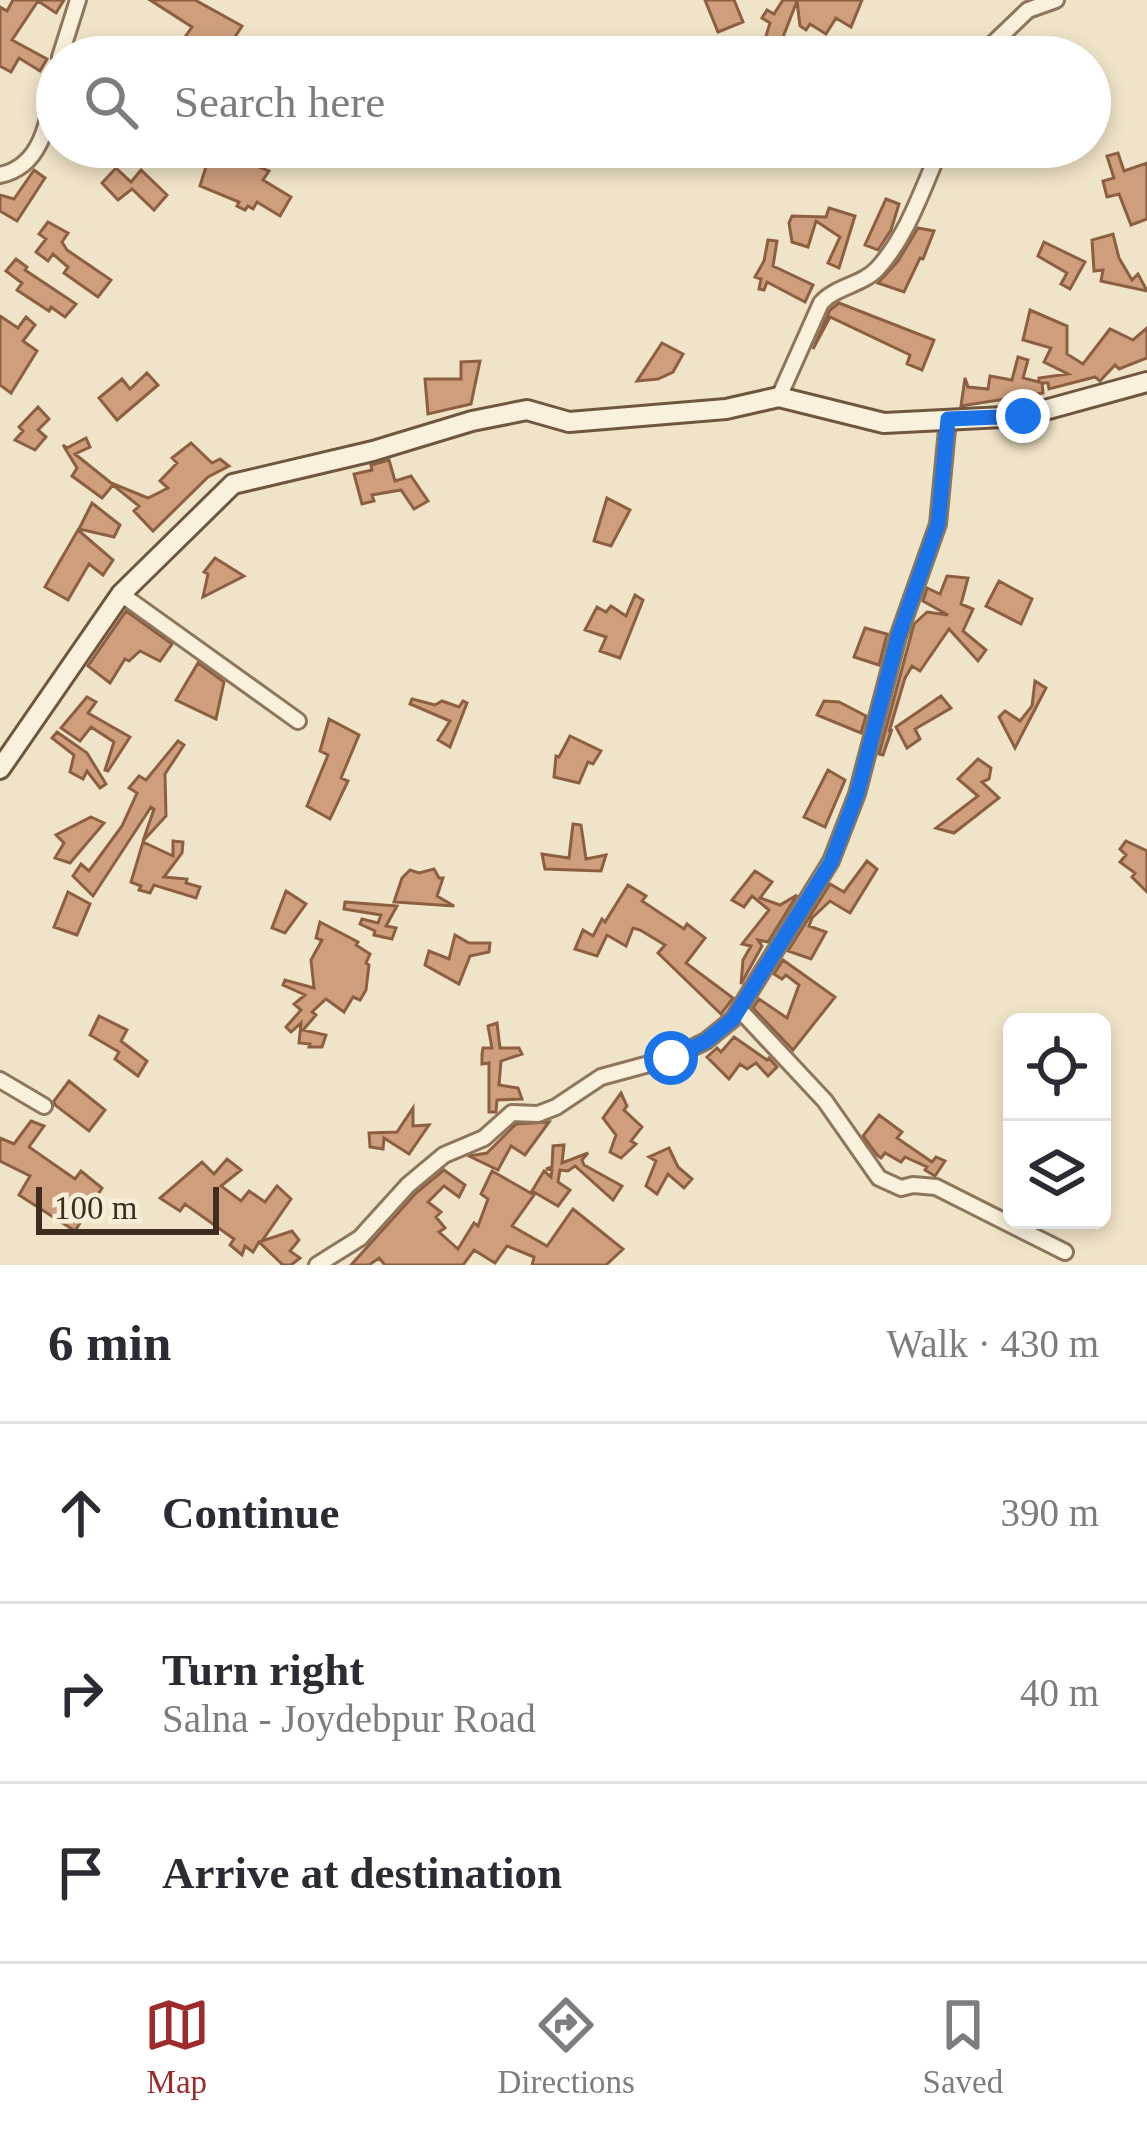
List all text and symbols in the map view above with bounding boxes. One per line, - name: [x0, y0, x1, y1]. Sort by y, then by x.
- search box: [36, 36, 1111, 168]
- icon: search: [78, 69, 144, 135]
- text: Search here: [174, 77, 385, 127]
- route end: [996, 389, 1050, 443]
- map controls: [1003, 1013, 1111, 1229]
- button: locate: [1003, 1013, 1111, 1121]
- route start: [644, 1031, 698, 1085]
- button: layers: [1003, 1121, 1111, 1229]
- scale bar: [36, 1181, 219, 1234]
- text: 100 m: [54, 1190, 137, 1226]
- text: 6 min: [48, 1315, 171, 1371]
- text: Walk · 430 m: [887, 1322, 1099, 1365]
- icon: ahead: [48, 1480, 114, 1546]
- text: Continue: [162, 1488, 340, 1538]
- text: 390 m: [1000, 1491, 1099, 1534]
- text: Turn right: [162, 1645, 364, 1695]
- icon: right: [48, 1660, 114, 1726]
- text: 40 m: [1020, 1671, 1099, 1714]
- text: Salna - Joydebpur Road: [162, 1697, 536, 1740]
- icon: arrive: [48, 1840, 114, 1906]
- text: Arrive at destination: [162, 1848, 562, 1898]
- tab: Map: [144, 1992, 210, 2101]
- tab: Directions: [497, 1992, 635, 2101]
- tab: Saved: [923, 1992, 1003, 2101]

